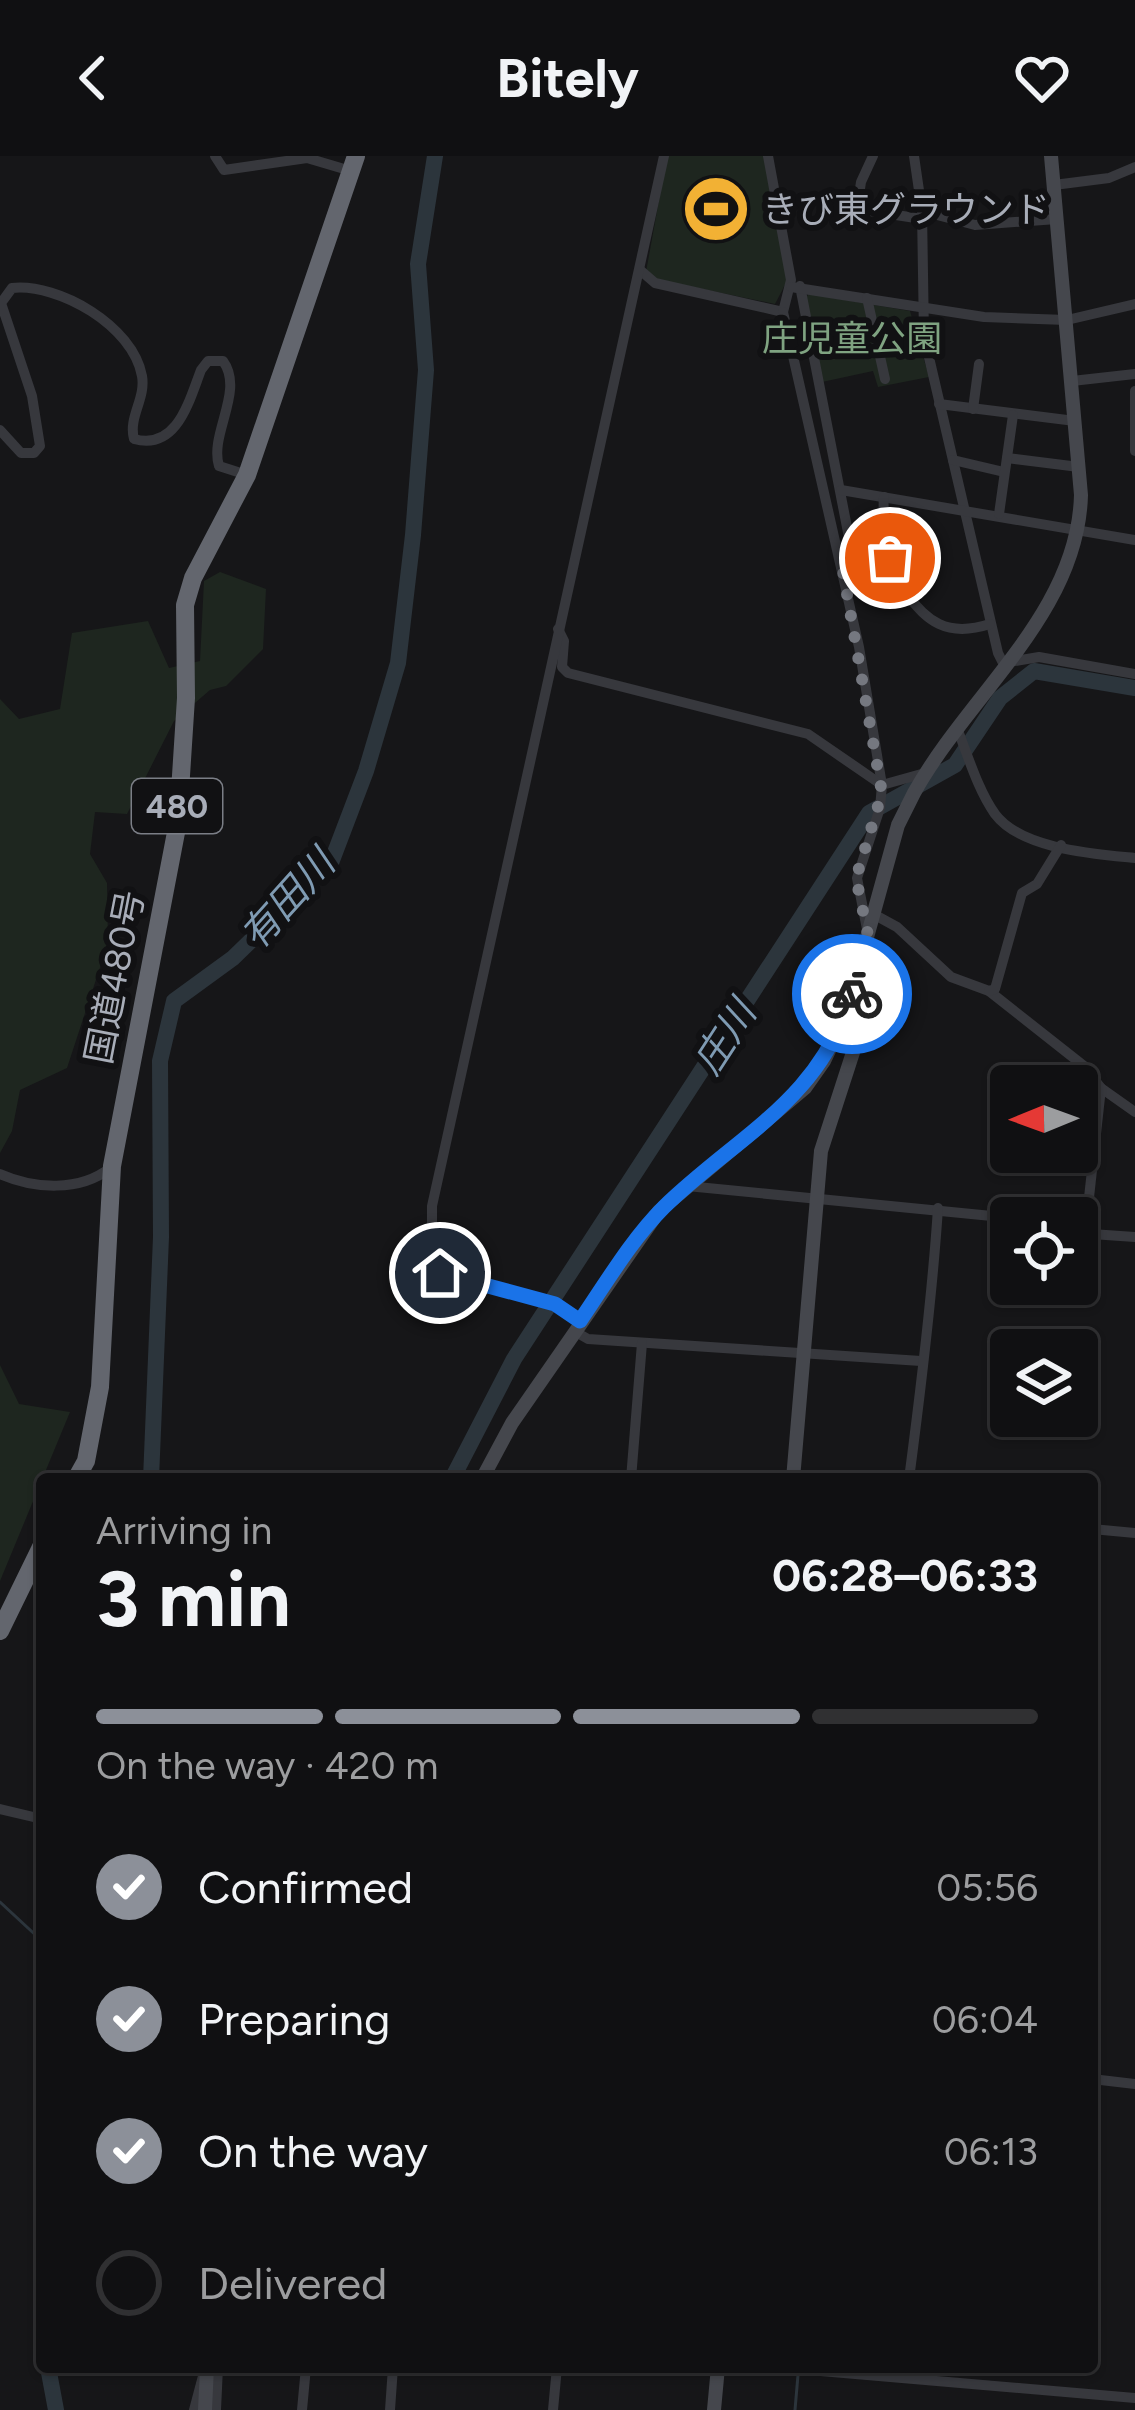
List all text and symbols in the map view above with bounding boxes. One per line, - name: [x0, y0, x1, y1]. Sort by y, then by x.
- icon: back: [60, 45, 126, 111]
- icon: heart: [1009, 45, 1075, 111]
- text: Bitely: [496, 46, 639, 111]
- sports icon: きび東グラウンド: [681, 174, 751, 244]
- place label: きび東グラウンド: [762, 188, 1050, 231]
- park label: 庄児童公園: [762, 317, 942, 360]
- pin: [839, 507, 941, 609]
- icon: bag: [857, 525, 923, 591]
- road number: 480: [132, 779, 222, 833]
- water label: 有田川: [231, 837, 347, 959]
- street label: 国道480号: [77, 887, 152, 1067]
- courier: [792, 934, 912, 1054]
- icon: bike: [819, 961, 885, 1027]
- water label: 庄川: [683, 988, 768, 1083]
- north arrow: [990, 1065, 1098, 1173]
- map controls: [990, 1065, 1098, 1437]
- button: locate: [990, 1197, 1098, 1305]
- pin: [389, 1222, 491, 1324]
- icon: home: [407, 1240, 473, 1306]
- button: layers: [990, 1329, 1098, 1437]
- text: Arriving in: [96, 1507, 272, 1554]
- text: 06:28–06:33: [772, 1548, 1038, 1602]
- text: 3 min: [96, 1552, 291, 1646]
- text: On the way · 420 m: [96, 1742, 438, 1789]
- icon: check: [96, 1854, 162, 1920]
- text: Confirmed: [198, 1860, 413, 1914]
- text: 05:56: [936, 1864, 1038, 1911]
- icon: check: [96, 1986, 162, 2052]
- text: Preparing: [198, 1992, 390, 2046]
- text: 06:04: [932, 1996, 1038, 2043]
- icon: check: [96, 2118, 162, 2184]
- text: On the way: [198, 2124, 428, 2178]
- text: 06:13: [944, 2128, 1038, 2175]
- text: Delivered: [198, 2256, 387, 2310]

